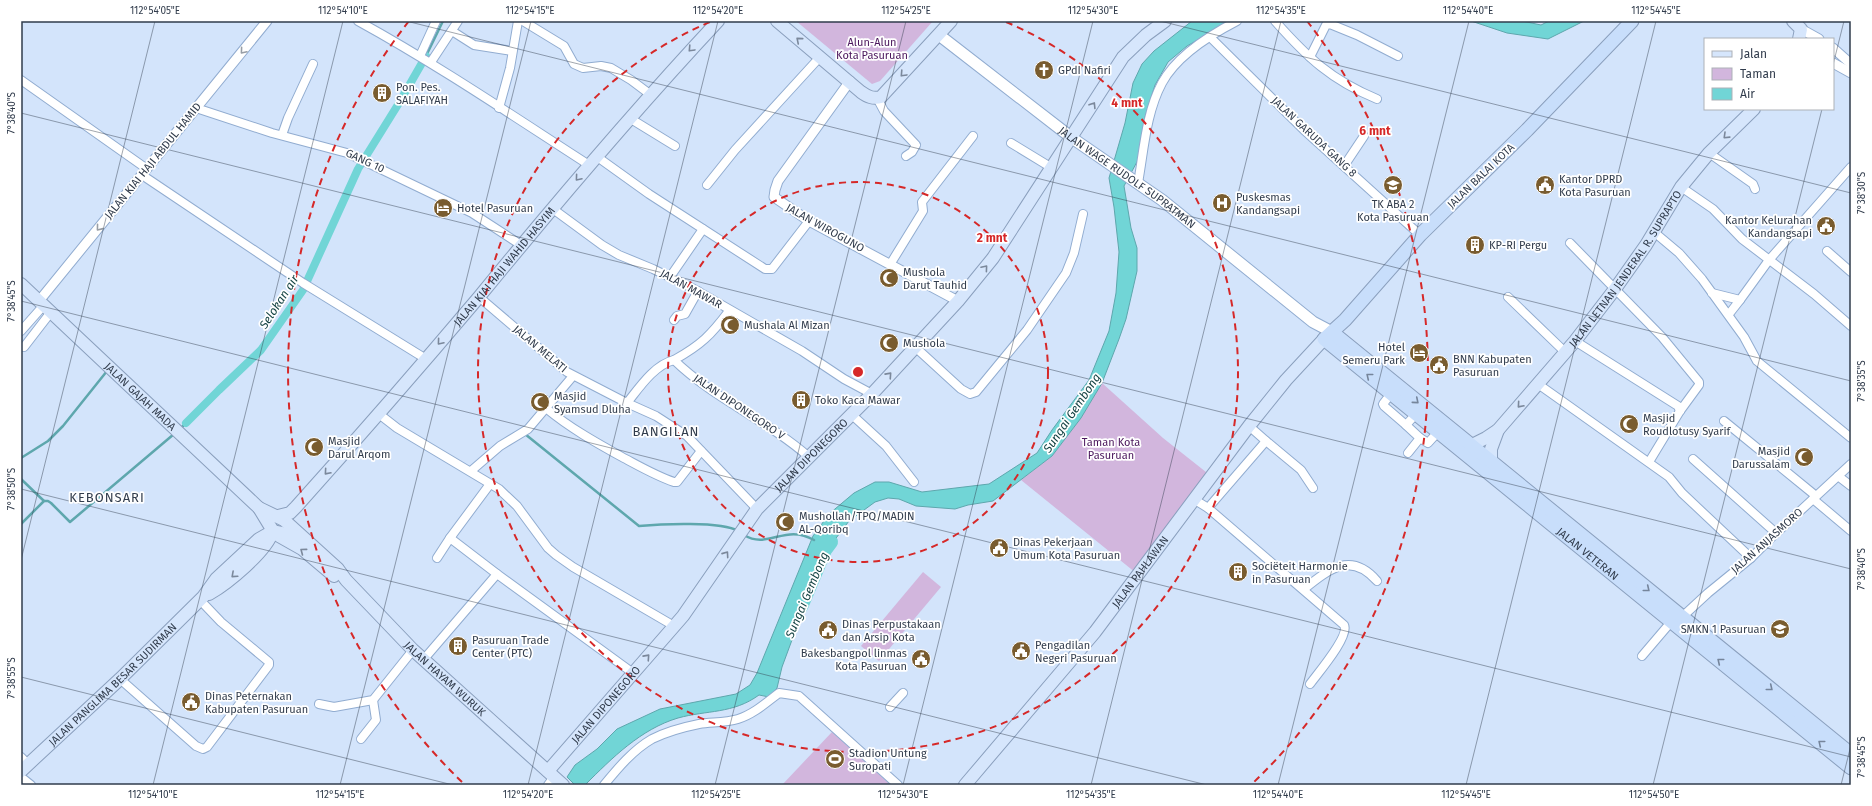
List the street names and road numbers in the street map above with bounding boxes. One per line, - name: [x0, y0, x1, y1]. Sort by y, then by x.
- street label: JALAN GARUDA GANG 8: [1269, 94, 1359, 180]
- street label: JALAN KIAI HAJI ABDUL HAMID: [102, 100, 204, 222]
- street label: JALAN WAGE RUDOLF SUPRATMAN: [1056, 124, 1198, 231]
- street label: JALAN BALAI KOTA: [1445, 140, 1518, 211]
- street label: GANG 10: [343, 146, 387, 176]
- street label: JALAN LETNAN JENDERAL R. SUPRAPTO: [1566, 188, 1684, 350]
- street label: JALAN WIROGUNO: [783, 201, 867, 255]
- street label: JALAN KIAI HAJI WAHID HASYIM: [451, 204, 558, 329]
- street label: JALAN MAWAR: [658, 267, 725, 312]
- street label: JALAN MELATI: [510, 323, 570, 375]
- street label: JALAN GAJAH MADA: [102, 360, 179, 434]
- street label: JALAN DIPONEGORO V: [691, 372, 788, 443]
- street label: JALAN DIPONEGORO: [772, 416, 850, 494]
- street label: JALAN ANJASMORO: [1729, 506, 1805, 576]
- street label: JALAN VETERAN: [1554, 525, 1621, 583]
- street label: JALAN PAHLAWAN: [1109, 533, 1171, 610]
- street label: JALAN PANGLIMA BESAR SUDIRMAN: [46, 620, 179, 749]
- street label: JALAN HAYAM WURUK: [402, 638, 489, 719]
- street label: JALAN DIPONEGORO: [569, 663, 643, 746]

